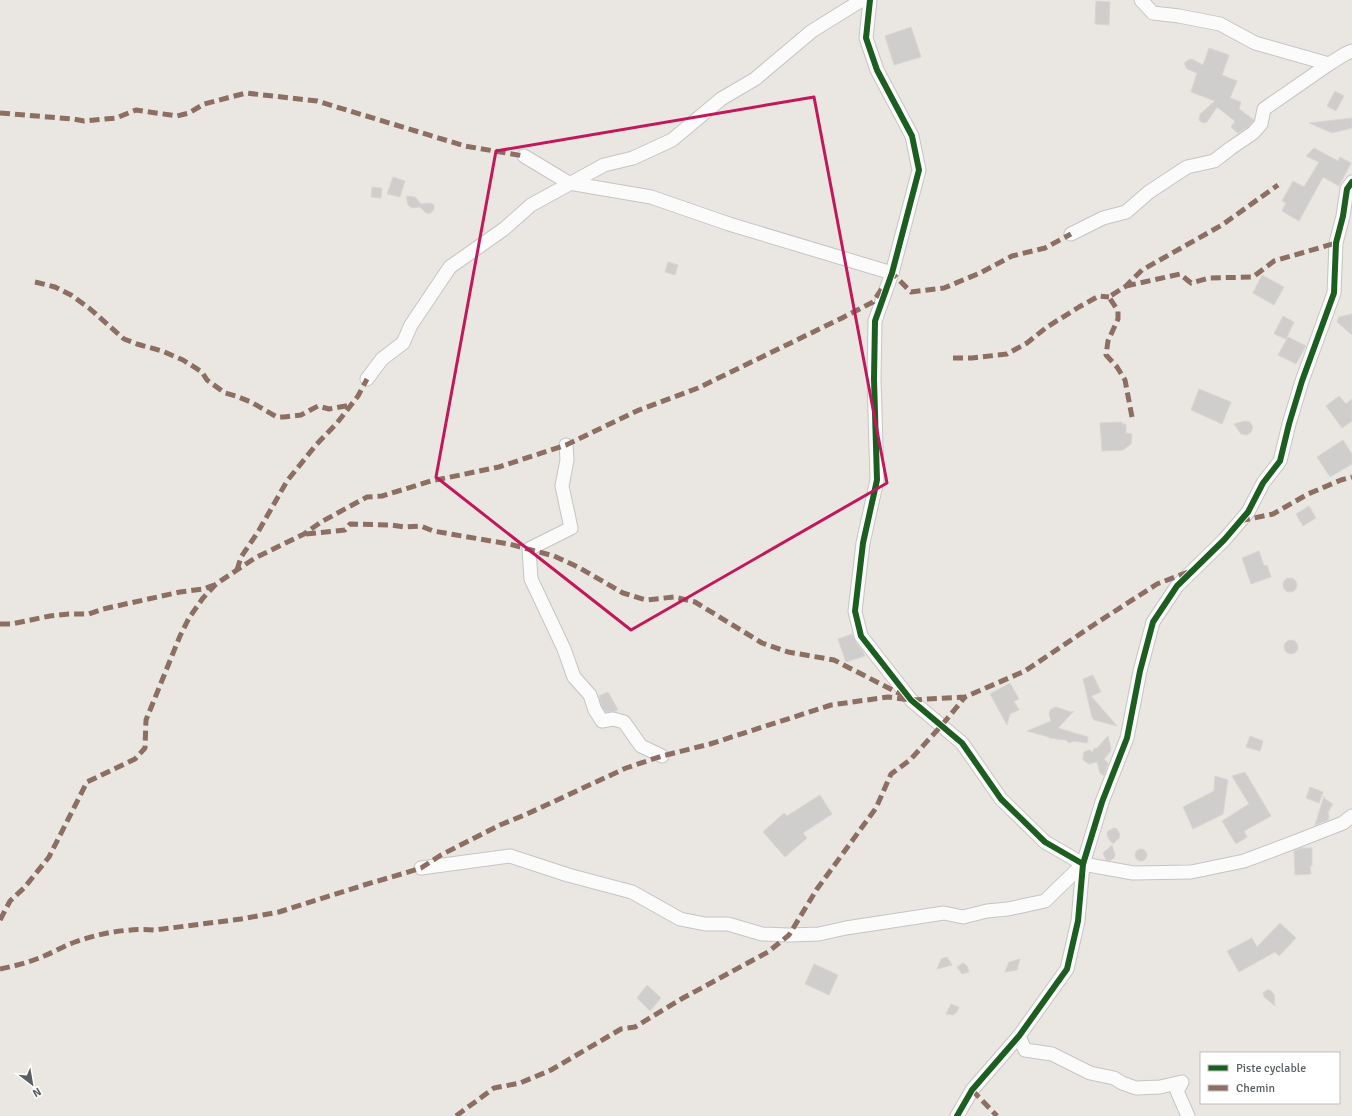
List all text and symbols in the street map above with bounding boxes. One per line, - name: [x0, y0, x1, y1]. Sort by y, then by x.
- legend: [1200, 1052, 1340, 1104]
- text: Piste cyclable: [1236, 1061, 1306, 1076]
- north arrow: [12, 1064, 52, 1104]
- text: Chemin: [1236, 1081, 1275, 1096]
- text: N: [30, 1085, 44, 1100]

